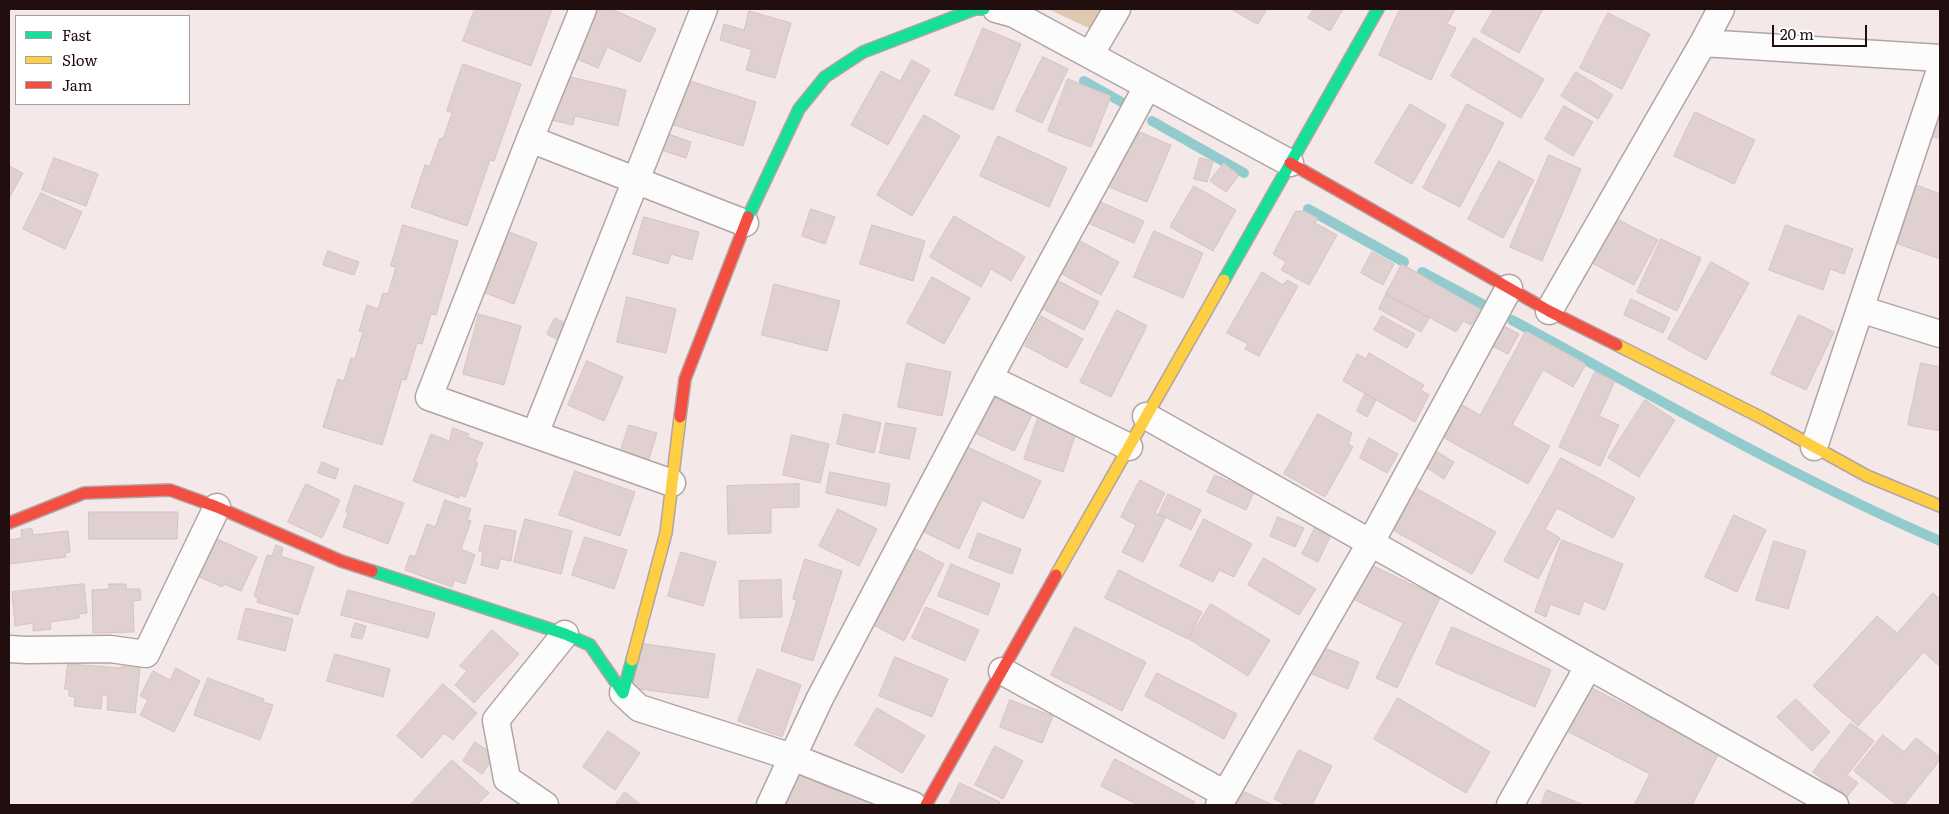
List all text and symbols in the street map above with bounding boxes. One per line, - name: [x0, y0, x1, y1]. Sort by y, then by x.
- legend: [15, 15, 190, 105]
- scale bar: [1774, 15, 1869, 47]
- text: 20 m: [1780, 22, 1814, 45]
- text: Fast: [62, 23, 91, 46]
- text: Slow: [62, 48, 97, 71]
- text: Jam: [62, 73, 92, 96]

